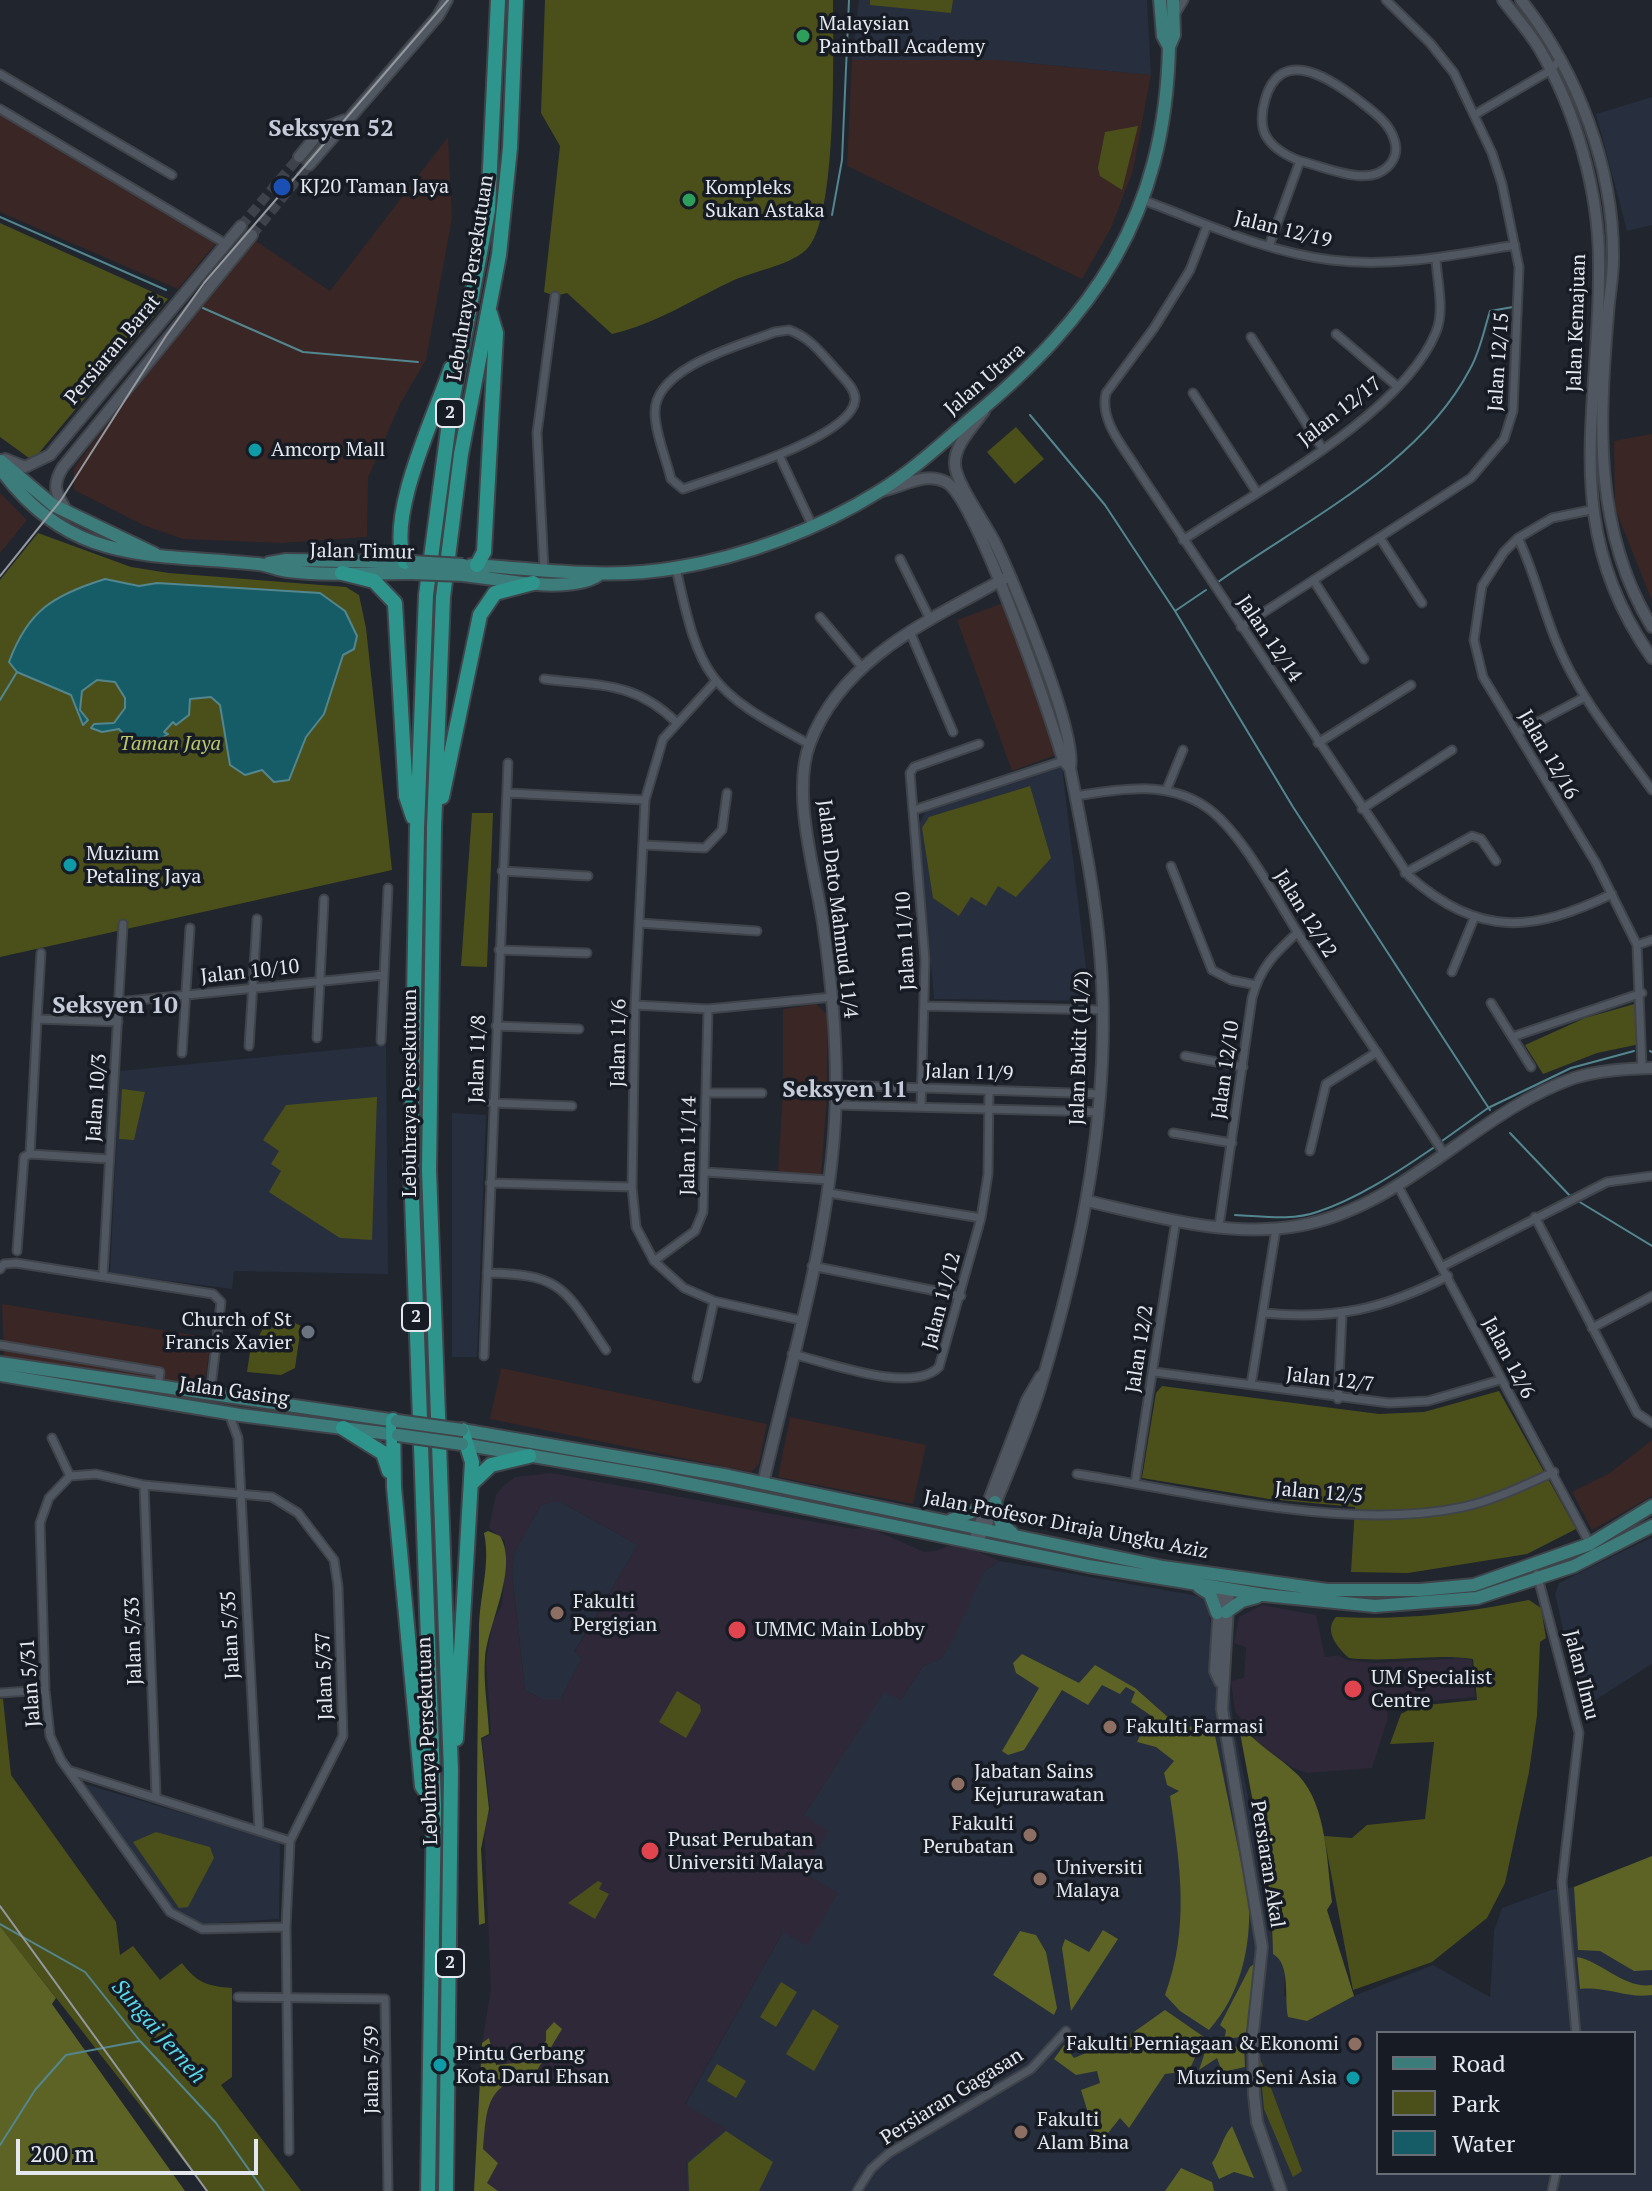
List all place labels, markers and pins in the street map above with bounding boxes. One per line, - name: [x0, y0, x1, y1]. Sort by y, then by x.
- place label: Malaysian Paintball Academy: [819, 12, 985, 59]
- marker: Malaysian Paintball Academy: [794, 27, 812, 45]
- place label: KJ20 Taman Jaya: [300, 175, 449, 199]
- marker: KJ20 Taman Jaya: [271, 176, 293, 198]
- place label: Kompleks Sukan Astaka: [705, 176, 825, 223]
- marker: Kompleks Sukan Astaka: [680, 191, 698, 209]
- place label: Amcorp Mall: [271, 438, 385, 462]
- marker: Amcorp Mall: [246, 441, 264, 459]
- place label: Muzium Petaling Jaya: [86, 842, 201, 889]
- marker: Muzium Petaling Jaya: [61, 856, 79, 874]
- place label: Church of St Francis Xavier: [165, 1308, 292, 1355]
- marker: Church of St Francis Xavier: [299, 1323, 317, 1341]
- place label: Fakulti Pergigian: [573, 1590, 657, 1637]
- marker: Fakulti Pergigian: [548, 1604, 566, 1622]
- place label: UMMC Main Lobby: [755, 1618, 925, 1642]
- marker: UMMC Main Lobby: [726, 1619, 748, 1641]
- place label: UM Specialist Centre: [1371, 1666, 1492, 1713]
- marker: UM Specialist Centre: [1342, 1678, 1364, 1700]
- place label: Fakulti Farmasi: [1126, 1715, 1264, 1739]
- marker: Fakulti Farmasi: [1101, 1718, 1119, 1736]
- place label: Jabatan Sains Kejururawatan: [974, 1760, 1104, 1807]
- marker: Jabatan Sains Kejururawatan: [949, 1775, 967, 1793]
- place label: Fakulti Perubatan: [923, 1812, 1014, 1859]
- marker: Fakulti Perubatan: [1021, 1826, 1039, 1844]
- place label: Pusat Perubatan Universiti Malaya: [668, 1828, 824, 1875]
- marker: Pusat Perubatan Universiti Malaya: [639, 1840, 661, 1862]
- place label: Universiti Malaya: [1056, 1856, 1143, 1903]
- marker: Universiti Malaya: [1031, 1870, 1049, 1888]
- place label: Fakulti Perniagaan & Ekonomi: [1066, 2032, 1339, 2056]
- marker: Fakulti Perniagaan & Ekonomi: [1346, 2035, 1364, 2053]
- place label: Pintu Gerbang Kota Darul Ehsan: [456, 2042, 609, 2089]
- marker: Pintu Gerbang Kota Darul Ehsan: [431, 2056, 449, 2074]
- place label: Muzium Seni Asia: [1177, 2066, 1337, 2090]
- marker: Muzium Seni Asia: [1344, 2069, 1362, 2087]
- place label: Fakulti Alam Bina: [1037, 2108, 1129, 2155]
- marker: Fakulti Alam Bina: [1012, 2123, 1030, 2141]

